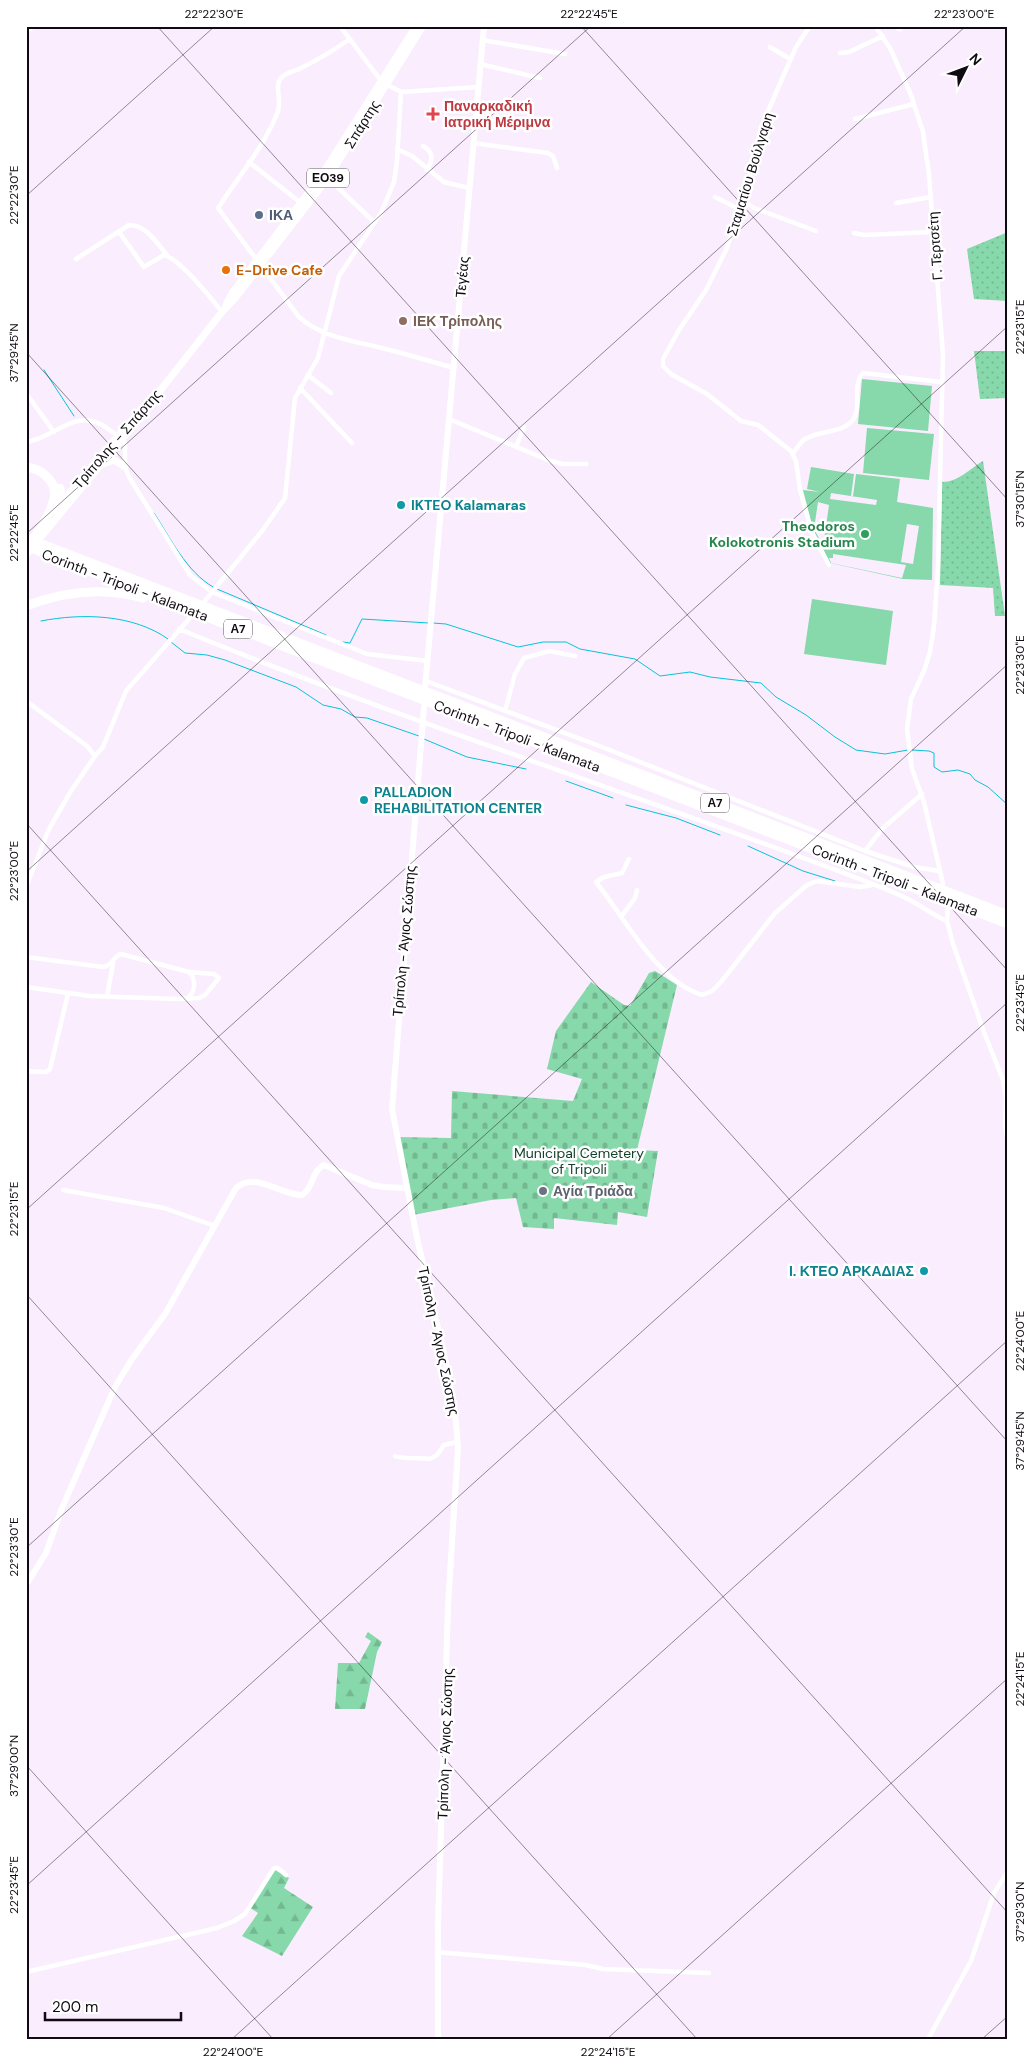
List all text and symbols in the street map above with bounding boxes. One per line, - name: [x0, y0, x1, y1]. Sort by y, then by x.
- text: 22°22'30"E: [184, 6, 244, 22]
- text: 22°22'45"E: [560, 6, 618, 22]
- text: 22°23'00"E: [934, 6, 994, 22]
- north arrow: [942, 42, 992, 92]
- text: N: [966, 49, 986, 69]
- street label: Σπάρτης: [340, 96, 384, 152]
- place label: Παναρκαδική Ιατρική Μέριμνα: [444, 97, 551, 131]
- marker: Παναρκαδική Ιατρική Μέριμνα: [426, 107, 440, 121]
- street label: Σταματίου Βούλγαρη: [723, 110, 777, 238]
- text: 22°22'30"E: [6, 165, 22, 225]
- road number: ΕΟ39: [307, 168, 349, 188]
- place label: ΙΚΑ: [269, 206, 293, 224]
- marker: ΙΚΑ: [253, 209, 265, 221]
- street label: Γ. Τερτσέτη: [924, 211, 946, 281]
- street label: Τεγέας: [451, 255, 473, 298]
- place label: E-Drive Cafe: [236, 261, 323, 279]
- marker: E-Drive Cafe: [220, 264, 232, 276]
- text: 22°23'15"E: [1012, 299, 1028, 355]
- place label: ΙΕΚ Τρίπολης: [413, 312, 502, 330]
- marker: ΙΕΚ Τρίπολης: [397, 315, 409, 327]
- text: 37°29'45"N: [6, 323, 22, 383]
- street label: Τρίπολης - Σπάρτης: [69, 385, 165, 493]
- text: 37°30'15"N: [1012, 470, 1028, 528]
- place label: IKTEO Kalamaras: [411, 496, 526, 514]
- marker: IKTEO Kalamaras: [395, 499, 407, 511]
- text: 22°22'45"E: [6, 504, 22, 562]
- place label: Theodoros Kolokotronis Stadium: [709, 517, 855, 551]
- marker: Theodoros Kolokotronis Stadium: [859, 528, 871, 540]
- street label: Corinth - Tripoli - Kalamata: [39, 545, 211, 625]
- road number: Α7: [224, 620, 252, 638]
- text: 22°23'30"E: [1012, 635, 1028, 695]
- street label: Corinth - Tripoli - Kalamata: [431, 696, 603, 776]
- place label: PALLADION REHABILITATION CENTER: [374, 783, 542, 817]
- marker: PALLADION REHABILITATION CENTER: [358, 794, 370, 806]
- road number: Α7: [701, 794, 729, 812]
- street label: Corinth - Tripoli - Kalamata: [809, 840, 981, 920]
- text: 22°23'00"E: [6, 841, 22, 901]
- street label: Τρίπολη - Άγιος Σώστης: [388, 864, 420, 1017]
- text: 22°23'45"E: [1012, 974, 1028, 1032]
- park label: Municipal Cemetery of Tripoli: [514, 1144, 644, 1178]
- text: 22°23'15"E: [6, 1181, 22, 1237]
- place label: Αγία Τριάδα: [553, 1182, 633, 1200]
- marker: Αγία Τριάδα: [537, 1185, 549, 1197]
- place label: Ι. ΚΤΕΟ ΑΡΚΑΔΙΑΣ: [789, 1262, 914, 1280]
- street label: Τρίπολη - Άγιος Σώστης: [414, 1265, 464, 1417]
- marker: Ι. ΚΤΕΟ ΑΡΚΑΔΙΑΣ: [918, 1265, 930, 1277]
- text: 22°24'00"E: [1012, 1311, 1028, 1371]
- text: 37°29'45"N: [1012, 1411, 1028, 1471]
- text: 22°23'30"E: [6, 1517, 22, 1577]
- text: 22°24'15"E: [1012, 1651, 1028, 1706]
- street label: Τρίπολη - Άγιος Σώστης: [433, 1668, 457, 1820]
- text: 37°29'00"N: [6, 1735, 22, 1797]
- text: 22°23'45"E: [6, 1856, 22, 1914]
- text: 37°29'30"N: [1012, 1882, 1028, 1942]
- scale bar: [45, 1990, 181, 2022]
- text: 200 m: [52, 1997, 98, 2017]
- text: 22°24'00"E: [203, 2044, 263, 2060]
- text: 22°24'15"E: [581, 2044, 636, 2060]

